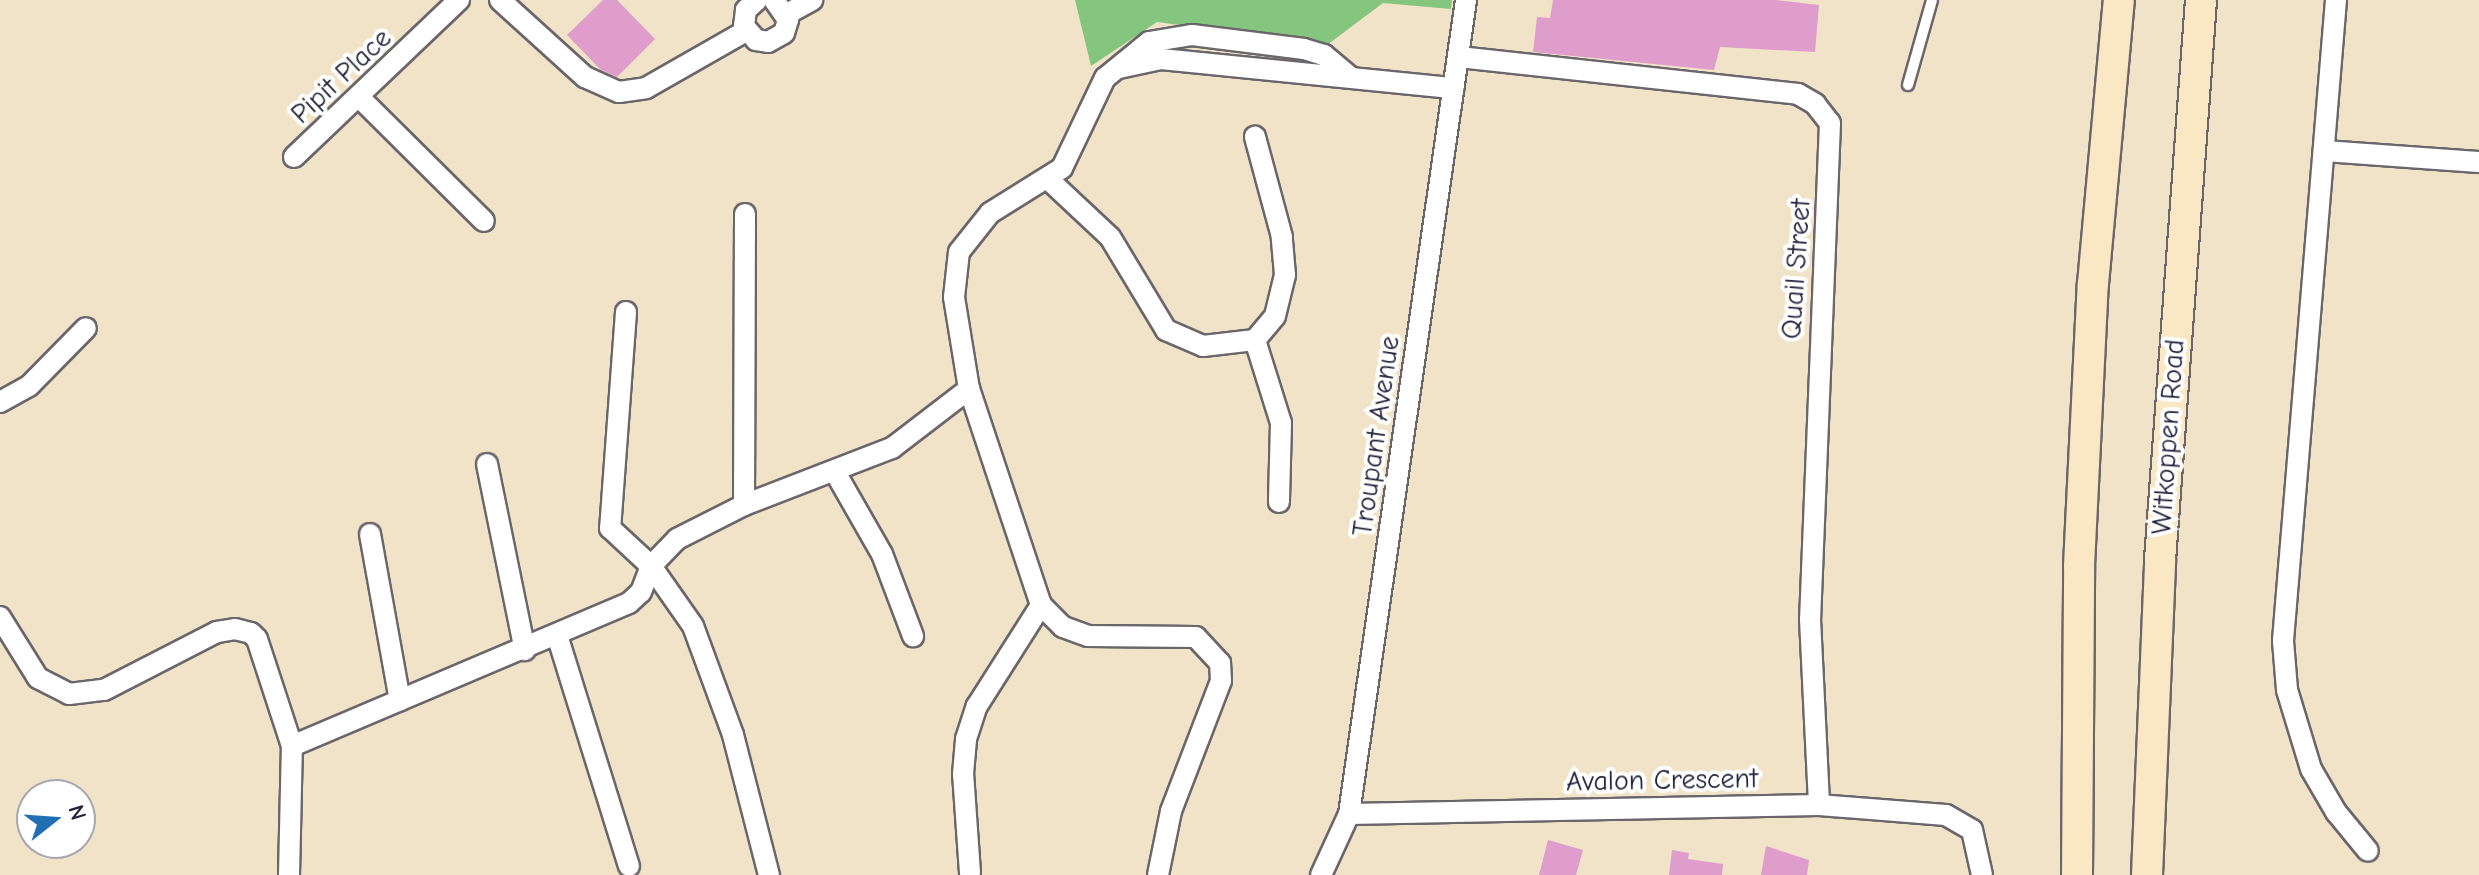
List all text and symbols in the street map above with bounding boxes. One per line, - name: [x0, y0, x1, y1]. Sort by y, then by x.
- street label: Pipit Place: [284, 21, 398, 131]
- street label: Quail Street: [1774, 198, 1818, 340]
- street label: Troupant Avenue: [1345, 334, 1407, 538]
- street label: Witkoppen Road: [2144, 338, 2192, 536]
- street label: Avalon Crescent: [1566, 762, 1758, 798]
- north arrow: [16, 779, 96, 859]
- text: N: [63, 802, 92, 823]

